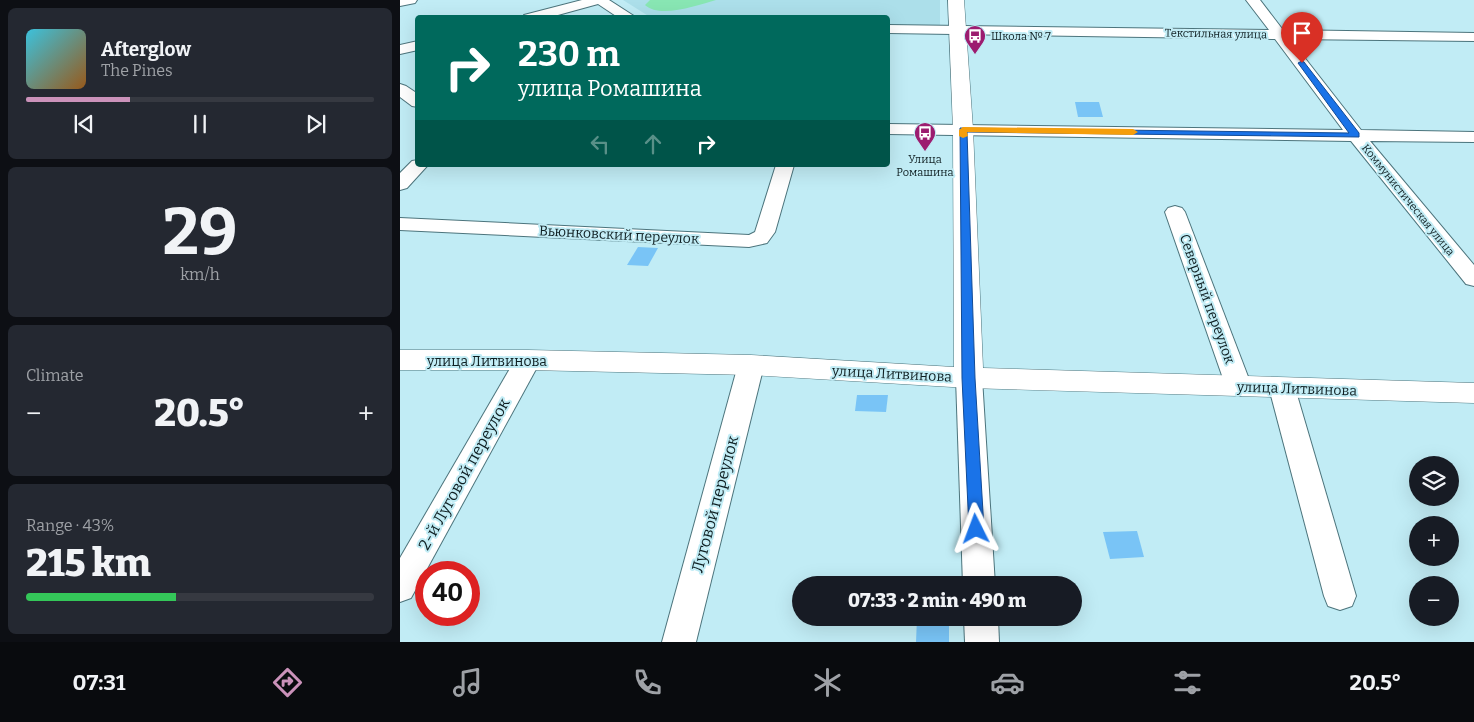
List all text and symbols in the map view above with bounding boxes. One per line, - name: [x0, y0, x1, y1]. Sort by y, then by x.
- pin: [1281, 12, 1323, 63]
- icon: arrive: [1288, 19, 1316, 47]
- bus stop icon: Школа № 7: [963, 24, 987, 55]
- street label: Текстильная улица: [1165, 27, 1267, 41]
- place label: Школа № 7: [991, 30, 1051, 43]
- text: 230 m: [518, 33, 620, 75]
- icon: right: [435, 35, 500, 100]
- text: Afterglow: [101, 38, 191, 61]
- text: The Pines: [101, 61, 173, 80]
- text: улица Ромашина: [518, 75, 702, 102]
- icon: previous: [70, 110, 98, 138]
- icon: pause: [186, 110, 214, 138]
- icon: next: [302, 110, 330, 138]
- bus stop icon: Улица Ромашина: [913, 121, 937, 152]
- icon: left: [586, 130, 614, 158]
- icon: ahead: [639, 130, 667, 158]
- icon: right: [692, 130, 720, 158]
- street label: Коммунистическая улица: [1359, 142, 1457, 258]
- place label: Улица Ромашина: [896, 153, 954, 179]
- text: 29: [162, 193, 238, 271]
- street label: Вьюнковский переулок: [538, 222, 700, 248]
- street label: Северный переулок: [1176, 232, 1239, 367]
- text: km/h: [180, 265, 220, 284]
- street label: улица Литвинова: [426, 353, 547, 370]
- street label: улица Литвинова: [831, 362, 953, 386]
- text: Climate: [26, 366, 84, 385]
- street label: улица Литвинова: [1236, 378, 1358, 400]
- text: 20.5°: [154, 390, 245, 436]
- street label: 2-й Луговой переулок: [414, 394, 514, 553]
- text: −: [26, 397, 41, 430]
- text: +: [358, 397, 374, 430]
- street label: Луговой переулок: [688, 433, 743, 574]
- map controls: [1409, 456, 1459, 626]
- button: layers: [1409, 456, 1459, 506]
- position arrow: [949, 502, 1001, 554]
- text: Range · 43%: [26, 516, 114, 535]
- button: +: [1409, 516, 1459, 566]
- text: 215 km: [26, 540, 151, 586]
- speed limit sign: 40: [415, 561, 480, 626]
- button: −: [1409, 576, 1459, 626]
- text: 07:33 · 2 min · 490 m: [848, 589, 1026, 612]
- icon: directions: [270, 665, 305, 700]
- icon: music: [450, 665, 485, 700]
- icon: phone: [630, 665, 665, 700]
- icon: climate: [810, 665, 845, 700]
- icon: car: [990, 665, 1025, 700]
- icon: filters: [1170, 665, 1205, 700]
- text: 07:31: [72, 669, 126, 696]
- text: 20.5°: [1350, 669, 1402, 696]

